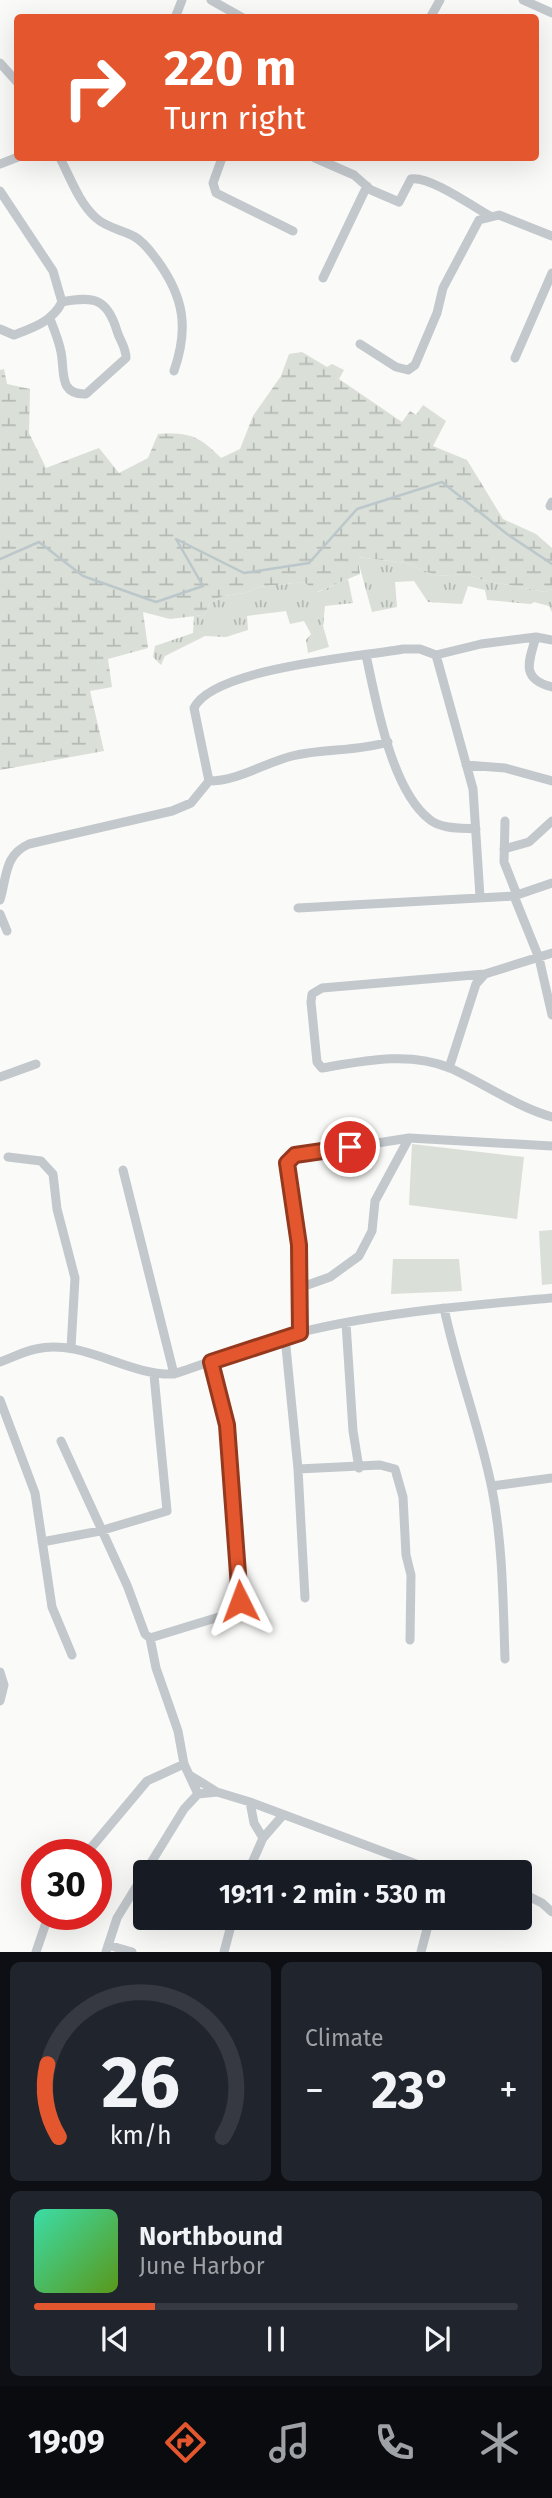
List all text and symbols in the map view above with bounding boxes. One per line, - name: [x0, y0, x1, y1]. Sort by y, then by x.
- text: 220 m: [164, 39, 296, 98]
- icon: right: [49, 42, 140, 133]
- text: Turn right: [164, 99, 306, 137]
- pin: [320, 1117, 380, 1177]
- icon: arrive: [331, 1128, 369, 1166]
- position arrow: [203, 1564, 277, 1638]
- speed limit sign: 30: [21, 1839, 112, 1930]
- text: 19:11 · 2 min · 530 m: [219, 1879, 446, 1910]
- text: Climate: [305, 2024, 384, 2052]
- text: 26: [101, 2040, 180, 2127]
- text: 23°: [371, 2059, 452, 2122]
- text: −: [305, 2067, 324, 2113]
- text: +: [499, 2067, 518, 2113]
- text: km/h: [110, 2121, 171, 2151]
- text: Northbound: [139, 2221, 283, 2252]
- text: June Harbor: [139, 2252, 265, 2280]
- icon: previous: [96, 2320, 134, 2358]
- icon: pause: [257, 2320, 295, 2358]
- icon: next: [418, 2320, 456, 2358]
- icon: directions: [161, 2418, 210, 2467]
- icon: music: [265, 2418, 314, 2467]
- icon: phone: [370, 2418, 419, 2467]
- icon: climate: [475, 2418, 524, 2467]
- text: 19:09: [28, 2423, 105, 2461]

